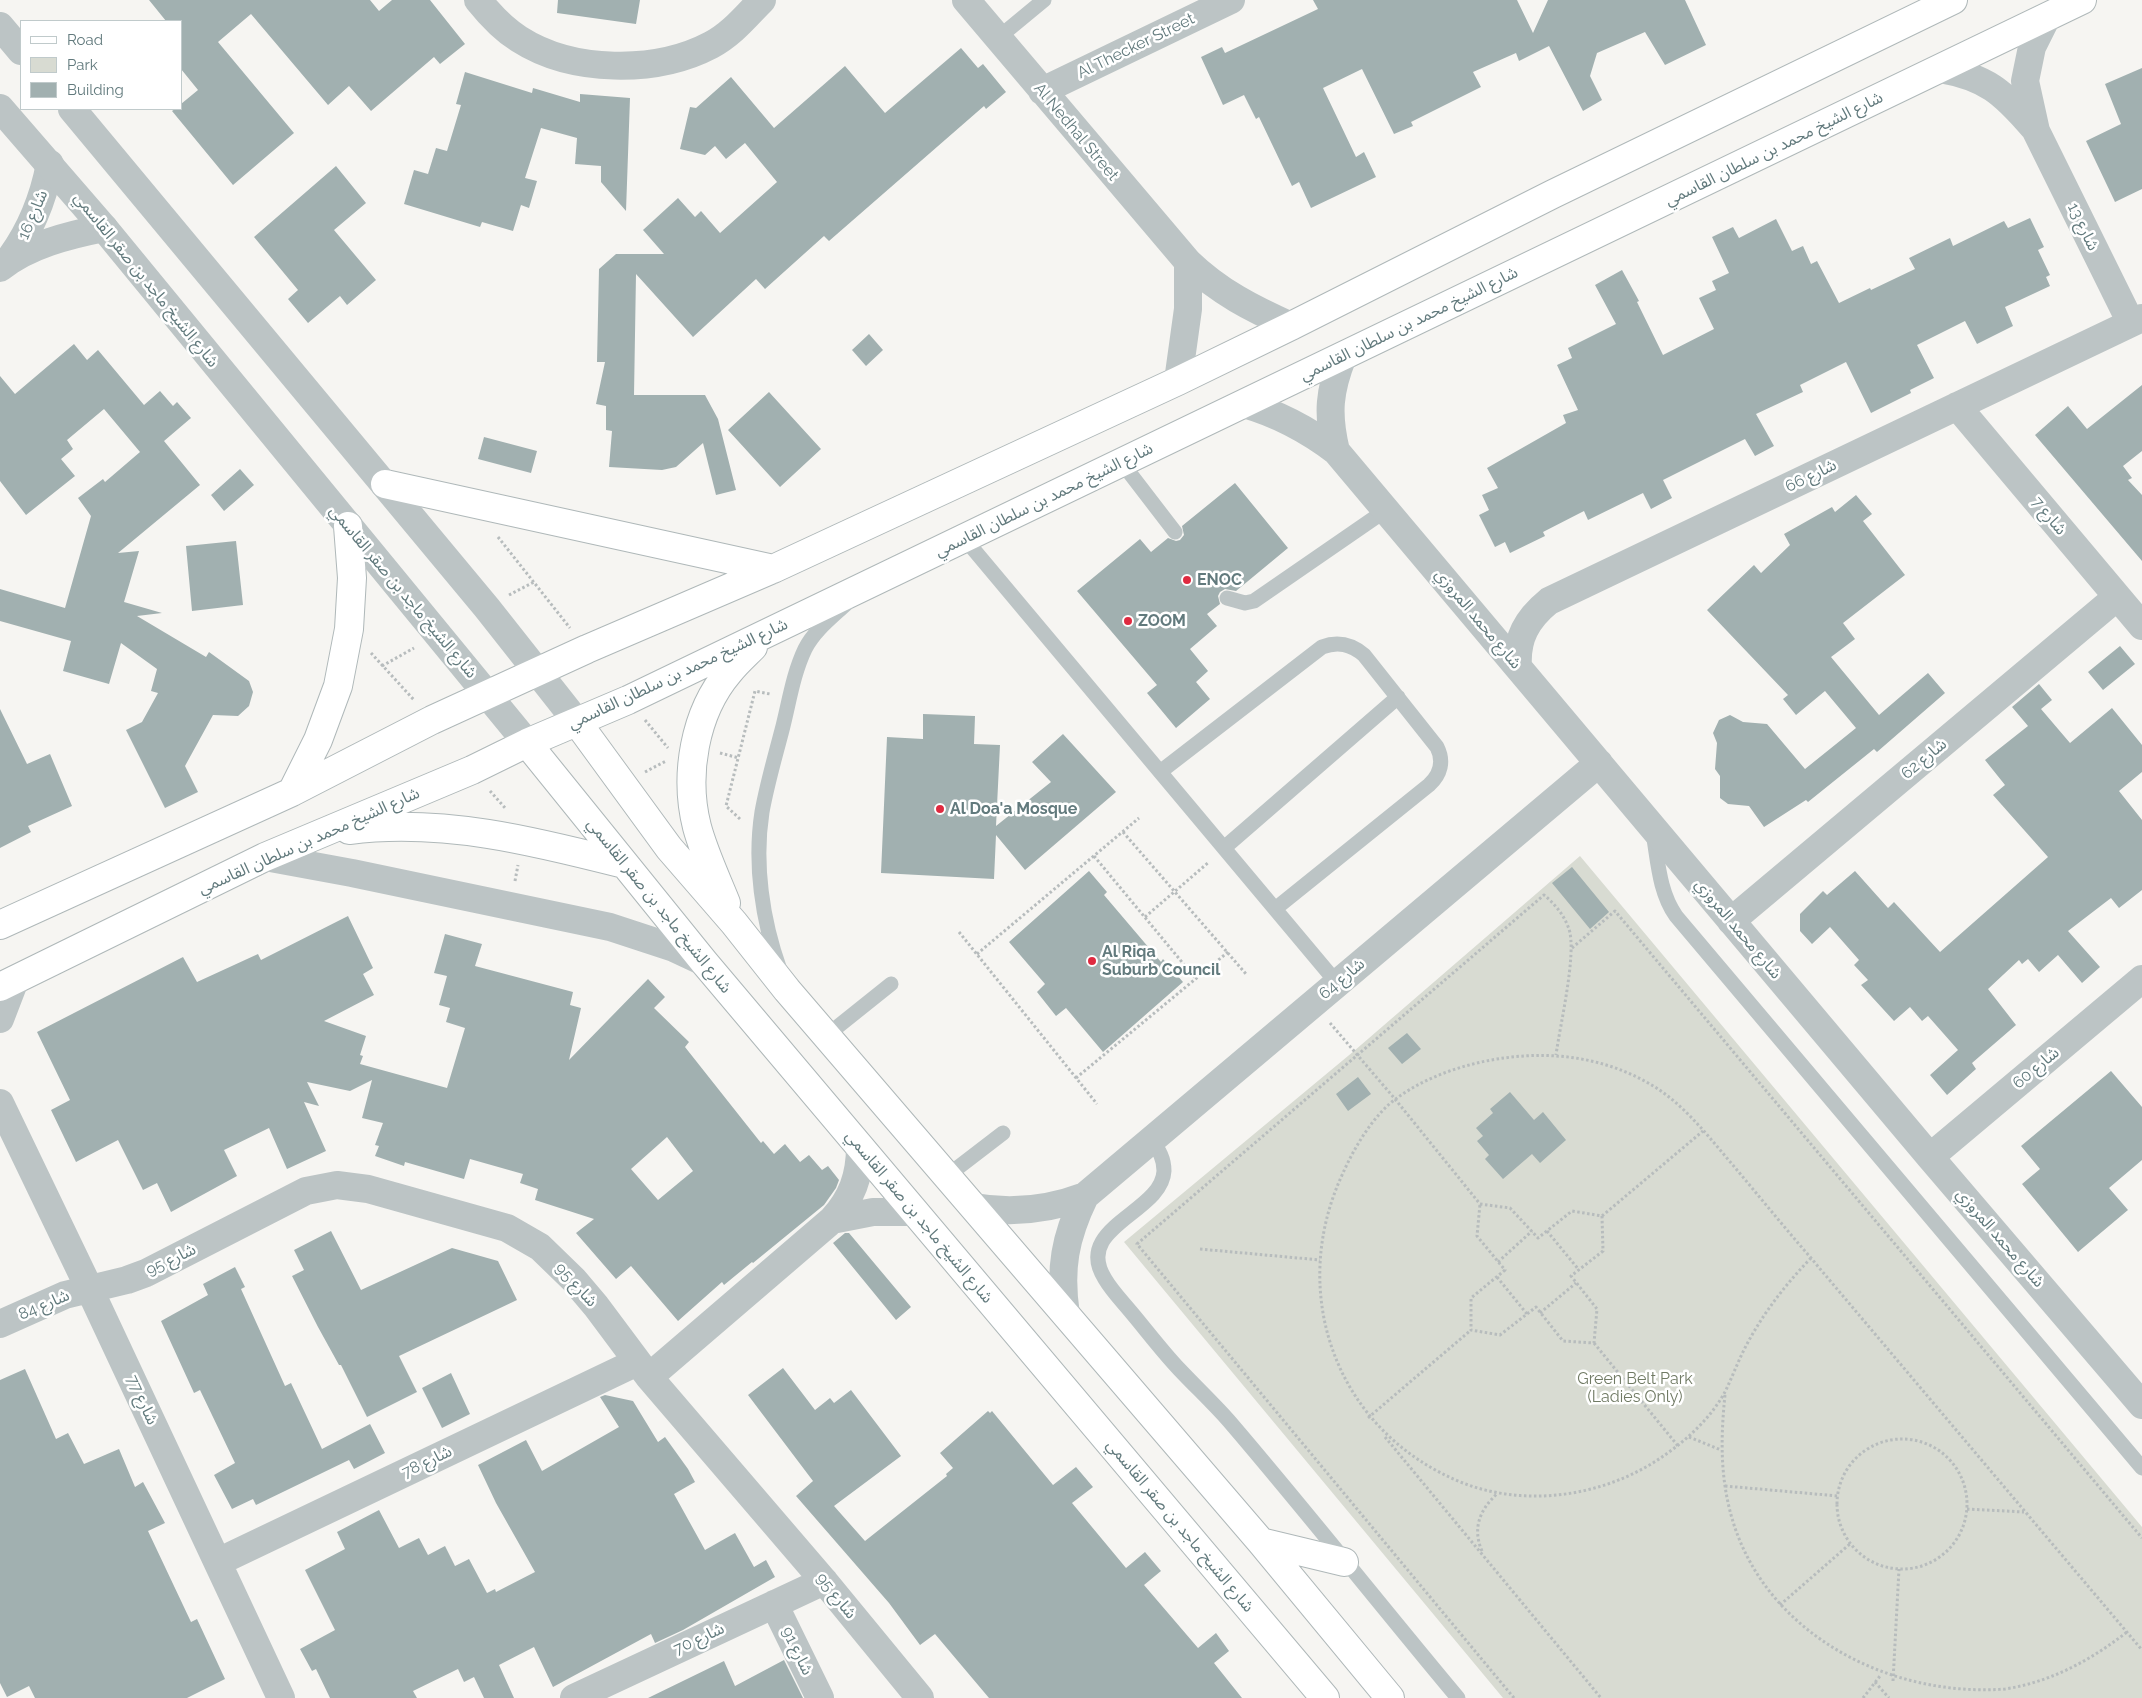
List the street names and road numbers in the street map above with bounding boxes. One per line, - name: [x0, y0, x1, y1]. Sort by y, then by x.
- street label: Al Thecker Street: [1074, 9, 1198, 83]
- street label: Al Nedhal Street: [1030, 79, 1122, 185]
- street label: شارع الشيخ محمد بن سلطان القاسمي: [1662, 88, 1886, 210]
- street label: شارع 16: [14, 187, 52, 243]
- street label: شارع الشيخ ماجد بن صقر القاسمي: [70, 189, 222, 371]
- street label: شارع 13: [2063, 200, 2103, 254]
- street label: شارع الشيخ محمد بن سلطان القاسمي: [1297, 263, 1521, 385]
- street label: شارع الشيخ محمد بن سلطان القاسمي: [932, 439, 1156, 561]
- street label: شارع 66: [1782, 455, 1840, 497]
- street label: شارع 7: [2028, 493, 2070, 539]
- street label: شارع الشيخ ماجد بن صقر القاسمي: [325, 502, 481, 682]
- street label: شارع محمد المروزي: [1431, 565, 1525, 673]
- street label: شارع الشيخ محمد بن سلطان القاسمي: [565, 615, 791, 733]
- street label: شارع 62: [1897, 735, 1951, 783]
- street label: شارع الشيخ محمد بن سلطان القاسمي: [195, 783, 423, 899]
- street label: شارع الشيخ ماجد بن صقر القاسمي: [583, 815, 735, 997]
- street label: شارع محمد المروزي: [1691, 875, 1785, 983]
- street label: شارع 64: [1315, 954, 1369, 1004]
- street label: شارع 60: [2009, 1043, 2063, 1093]
- street label: شارع الشيخ ماجد بن صقر القاسمي: [841, 1127, 997, 1307]
- street label: شارع محمد المروزي: [1952, 1185, 2048, 1291]
- street label: شارع 95: [143, 1240, 199, 1280]
- street label: شارع 95: [551, 1259, 601, 1311]
- street label: شارع 84: [16, 1286, 72, 1324]
- street label: شارع 77: [122, 1372, 162, 1428]
- street label: شارع الشيخ ماجد بن صقر القاسمي: [1102, 1436, 1258, 1616]
- street label: شارع 78: [399, 1442, 455, 1482]
- street label: شارع 95: [812, 1569, 860, 1623]
- street label: شارع 70: [671, 1619, 727, 1659]
- street label: شارع 91: [777, 1624, 817, 1678]

